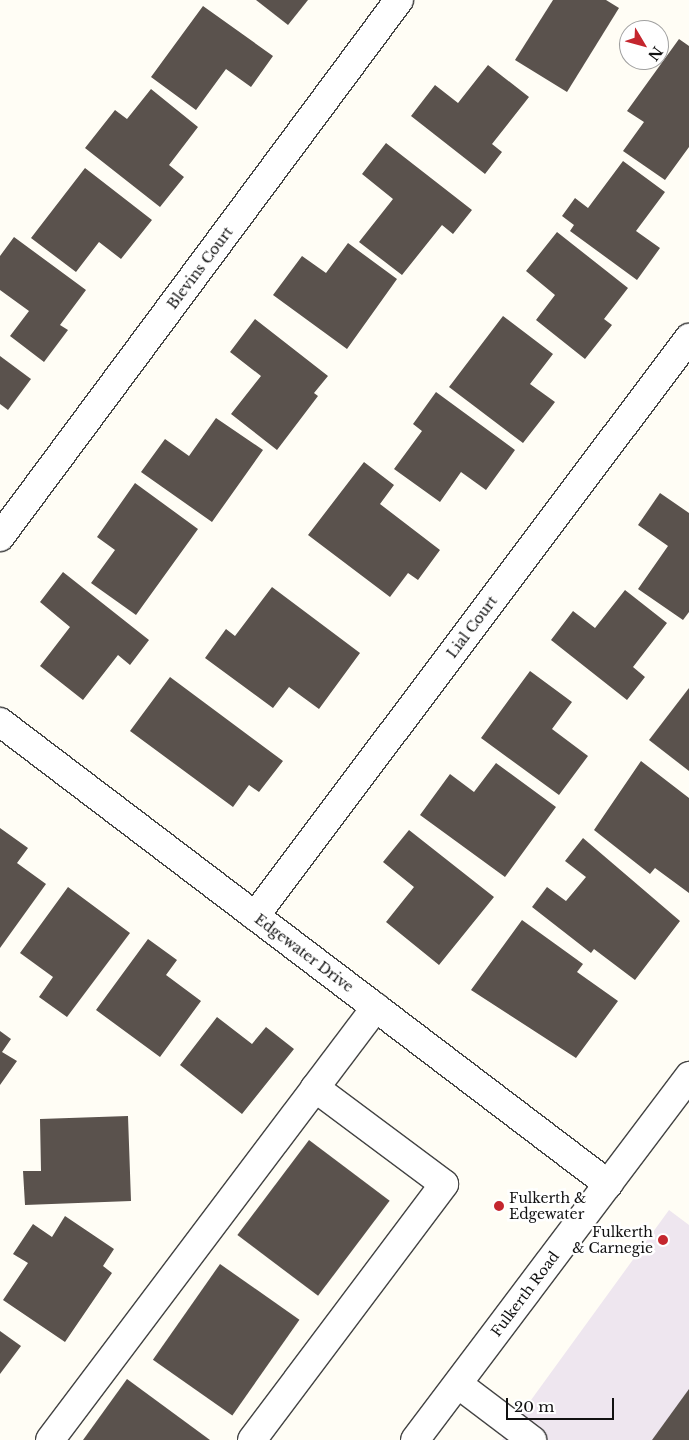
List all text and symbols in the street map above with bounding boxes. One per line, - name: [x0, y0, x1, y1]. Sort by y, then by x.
- north arrow: [619, 20, 669, 70]
- text: N: [644, 43, 666, 64]
- street label: Blevins Court: [164, 224, 236, 312]
- street label: Lial Court: [443, 593, 501, 661]
- street label: Edgewater Drive: [251, 910, 357, 996]
- place label: Fulkerth & Edgewater: [509, 1190, 586, 1222]
- marker: Fulkerth & Edgewater: [493, 1200, 505, 1212]
- place label: Fulkerth & Carnegie: [572, 1224, 653, 1256]
- marker: Fulkerth & Carnegie: [657, 1234, 669, 1246]
- street label: Fulkerth Road: [488, 1248, 562, 1340]
- scale bar: [509, 1388, 616, 1420]
- text: 20 m: [514, 1397, 554, 1416]

